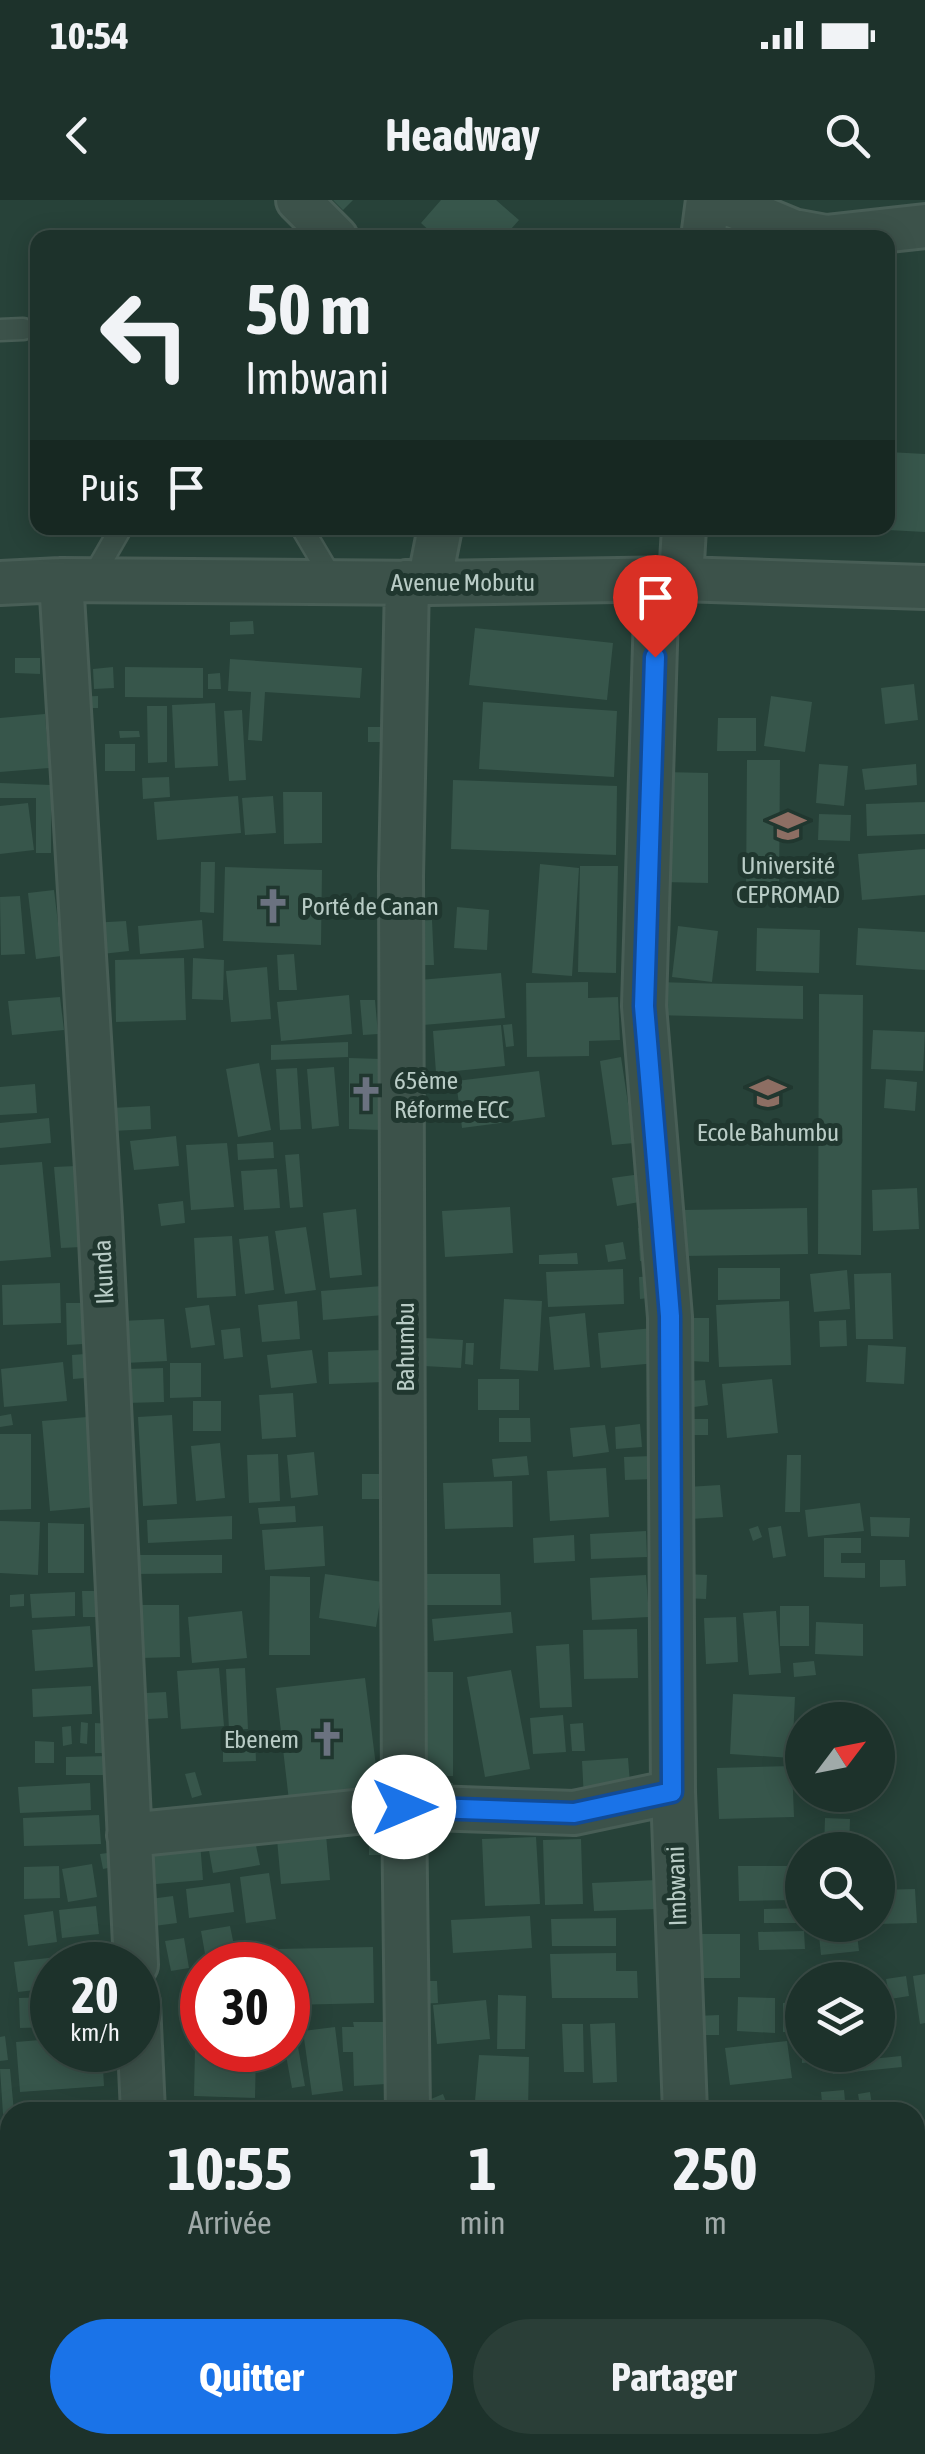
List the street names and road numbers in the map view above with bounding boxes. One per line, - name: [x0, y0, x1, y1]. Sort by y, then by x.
- street label: Avenue Mobutu: [391, 568, 535, 596]
- street label: Ikunda: [87, 1239, 119, 1305]
- street label: Bahumbu: [391, 1302, 419, 1392]
- street label: Imbwani: [661, 1845, 691, 1927]

